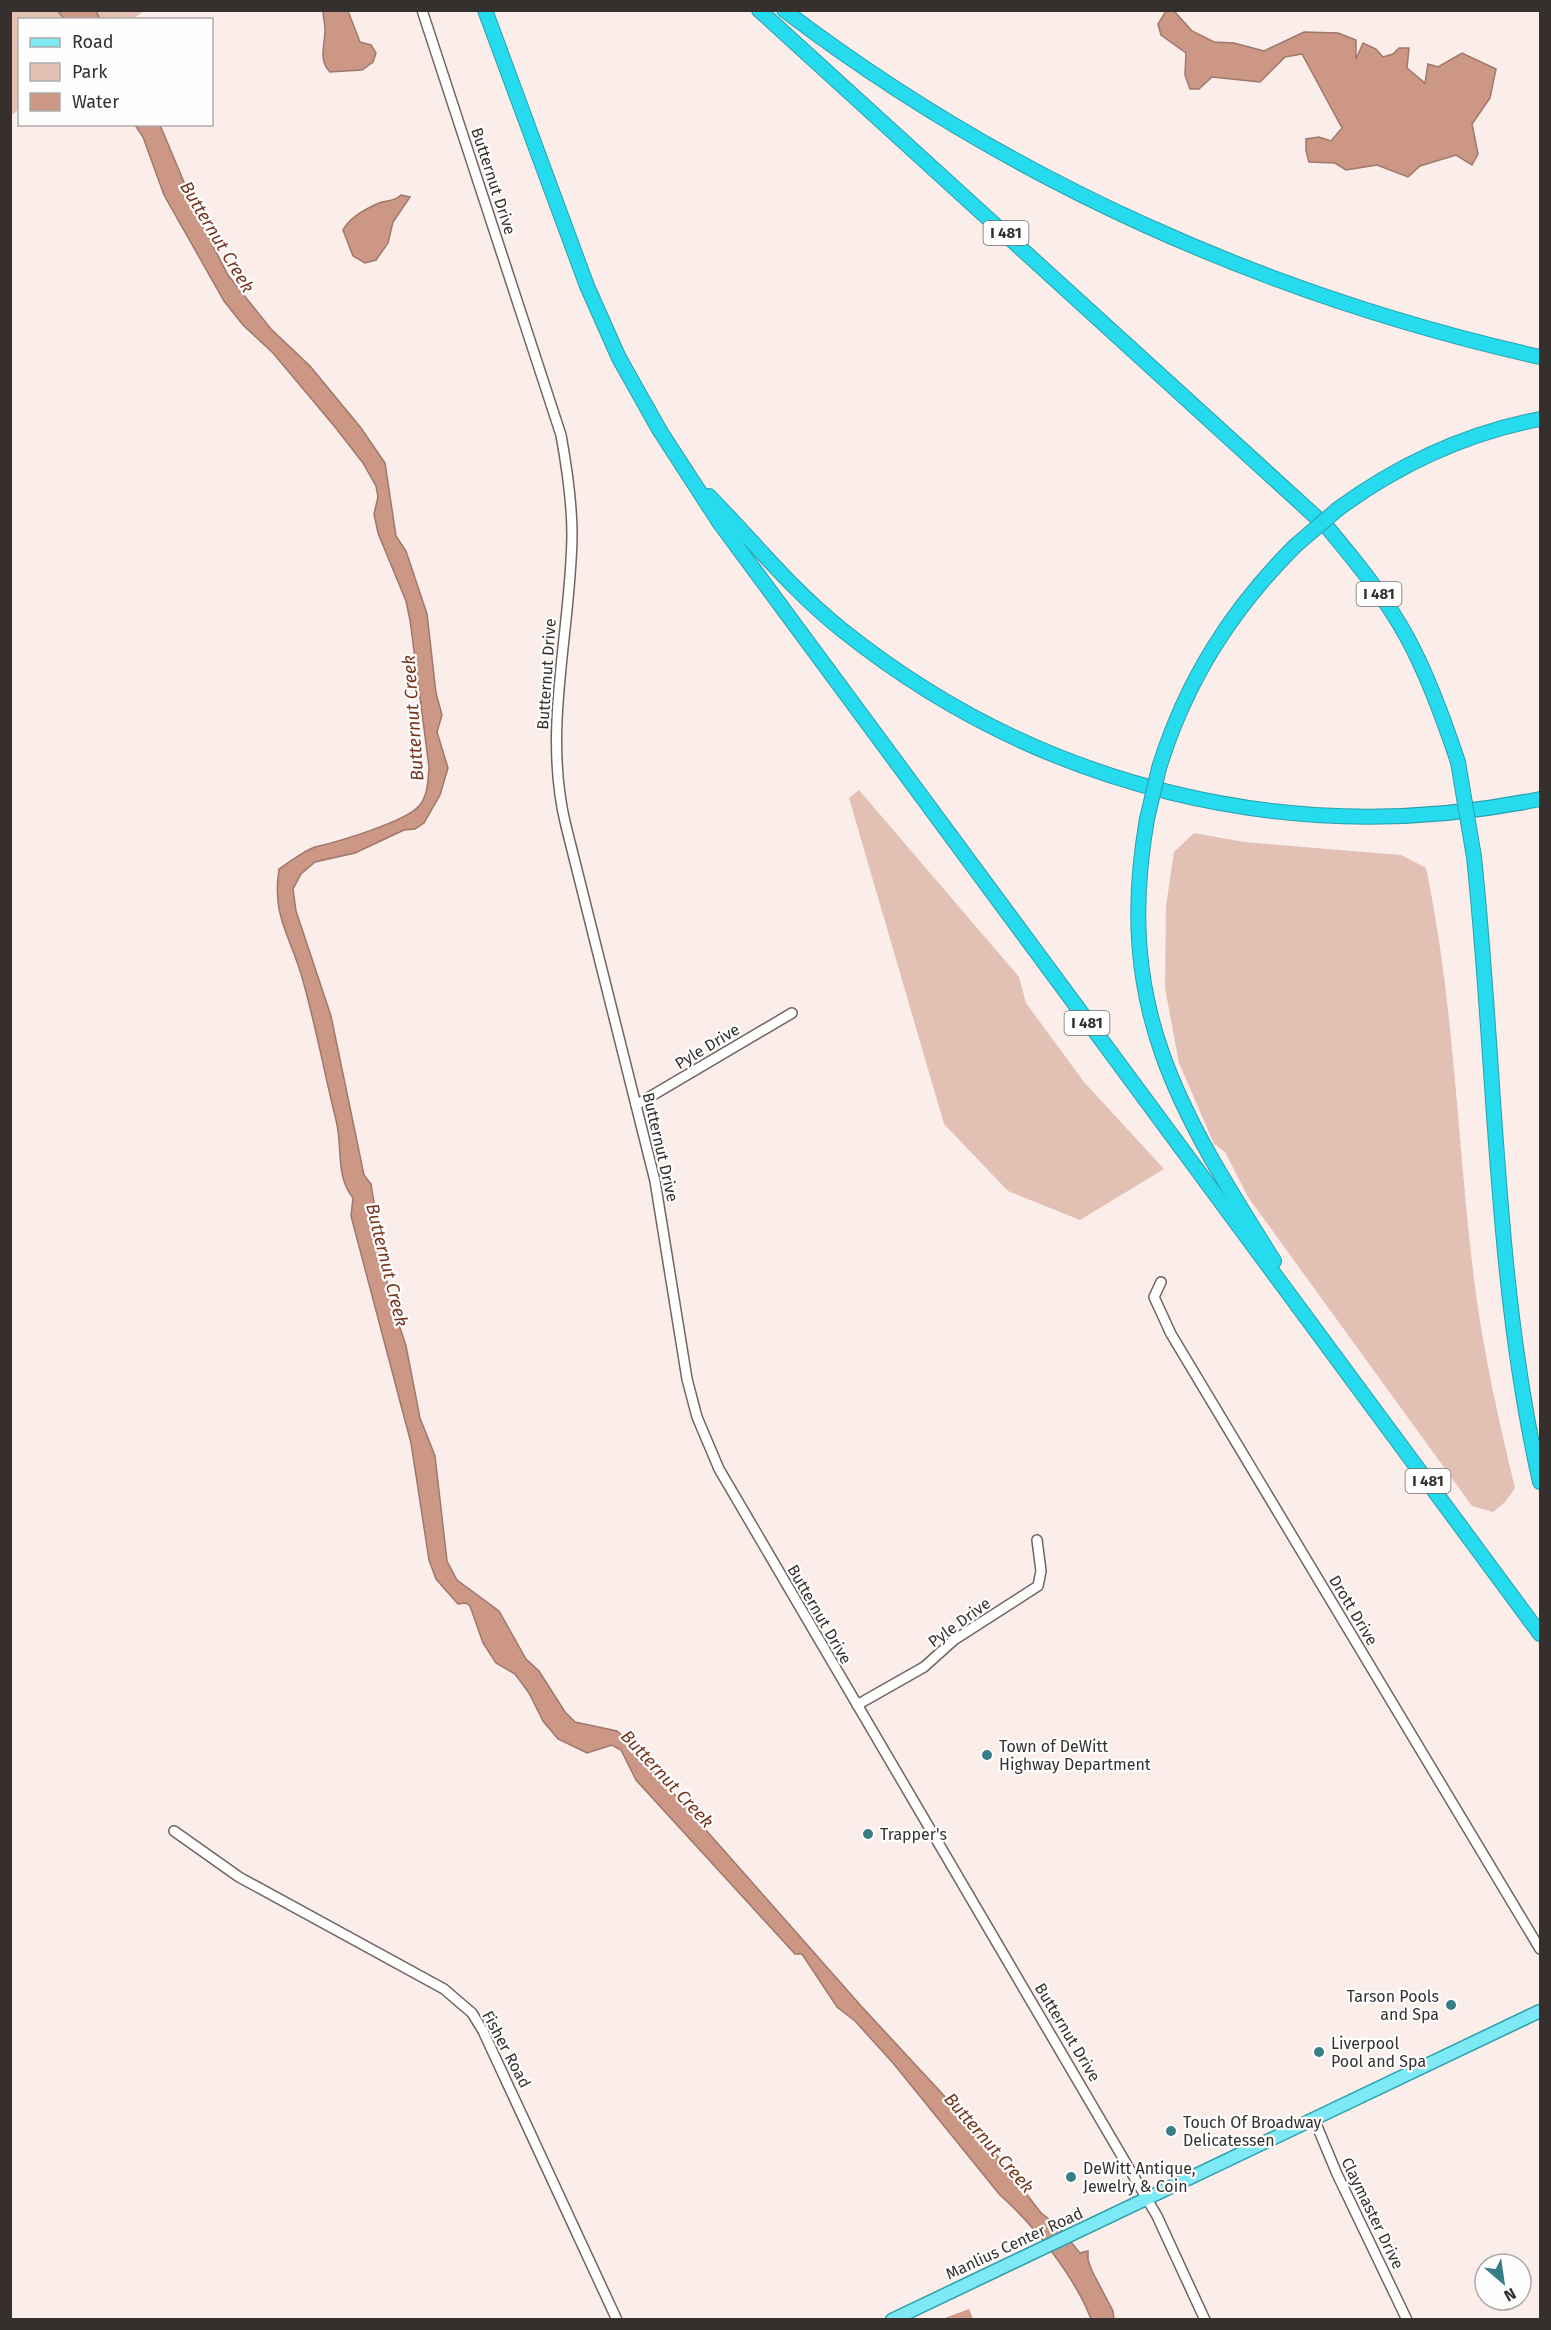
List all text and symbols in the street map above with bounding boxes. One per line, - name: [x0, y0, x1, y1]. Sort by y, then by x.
- legend: [18, 18, 213, 126]
- text: Road: [72, 31, 114, 53]
- text: Park: [72, 61, 108, 83]
- text: Water: [72, 91, 119, 113]
- street label: Butternut Drive: [467, 125, 520, 237]
- water label: Butternut Creek: [175, 177, 259, 297]
- road number: I 481: [984, 221, 1028, 245]
- road number: I 481: [1356, 582, 1402, 606]
- street label: Butternut Drive: [533, 618, 560, 730]
- water label: Butternut Creek: [398, 654, 428, 782]
- road number: I 481: [1064, 1011, 1110, 1035]
- street label: Pyle Drive: [671, 1020, 743, 1073]
- street label: Butternut Drive: [639, 1091, 682, 1204]
- water label: Butternut Creek: [361, 1201, 413, 1329]
- road number: I 481: [1406, 1469, 1450, 1493]
- street label: Butternut Drive: [783, 1561, 856, 1667]
- street label: Drott Drive: [1325, 1572, 1382, 1649]
- street label: Pyle Drive: [925, 1594, 994, 1651]
- water label: Butternut Creek: [616, 1725, 718, 1833]
- place label: Town of DeWitt Highway Department: [999, 1737, 1151, 1774]
- marker: Town of DeWitt Highway Department: [980, 1748, 994, 1762]
- place label: Trapper's: [880, 1825, 947, 1844]
- marker: Trapper's: [861, 1827, 875, 1841]
- street label: Butternut Drive: [1031, 1980, 1104, 2085]
- place label: Tarson Pools and Spa: [1347, 1987, 1439, 2024]
- marker: Tarson Pools and Spa: [1444, 1998, 1458, 2012]
- street label: Fisher Road: [478, 2007, 535, 2091]
- place label: Liverpool Pool and Spa: [1331, 2034, 1426, 2071]
- marker: Liverpool Pool and Spa: [1312, 2045, 1326, 2059]
- water label: Butternut Creek: [939, 2088, 1039, 2198]
- place label: Touch Of Broadway Delicatessen: [1183, 2113, 1322, 2150]
- marker: Touch Of Broadway Delicatessen: [1164, 2124, 1178, 2138]
- street label: Claymaster Drive: [1337, 2154, 1408, 2272]
- place label: DeWitt Antique, Jewelry & Coin: [1083, 2159, 1196, 2196]
- marker: DeWitt Antique, Jewelry & Coin: [1064, 2170, 1078, 2184]
- street label: Manlius Center Road: [943, 2203, 1086, 2284]
- north arrow: [1473, 2252, 1533, 2312]
- text: N: [1501, 2284, 1519, 2306]

